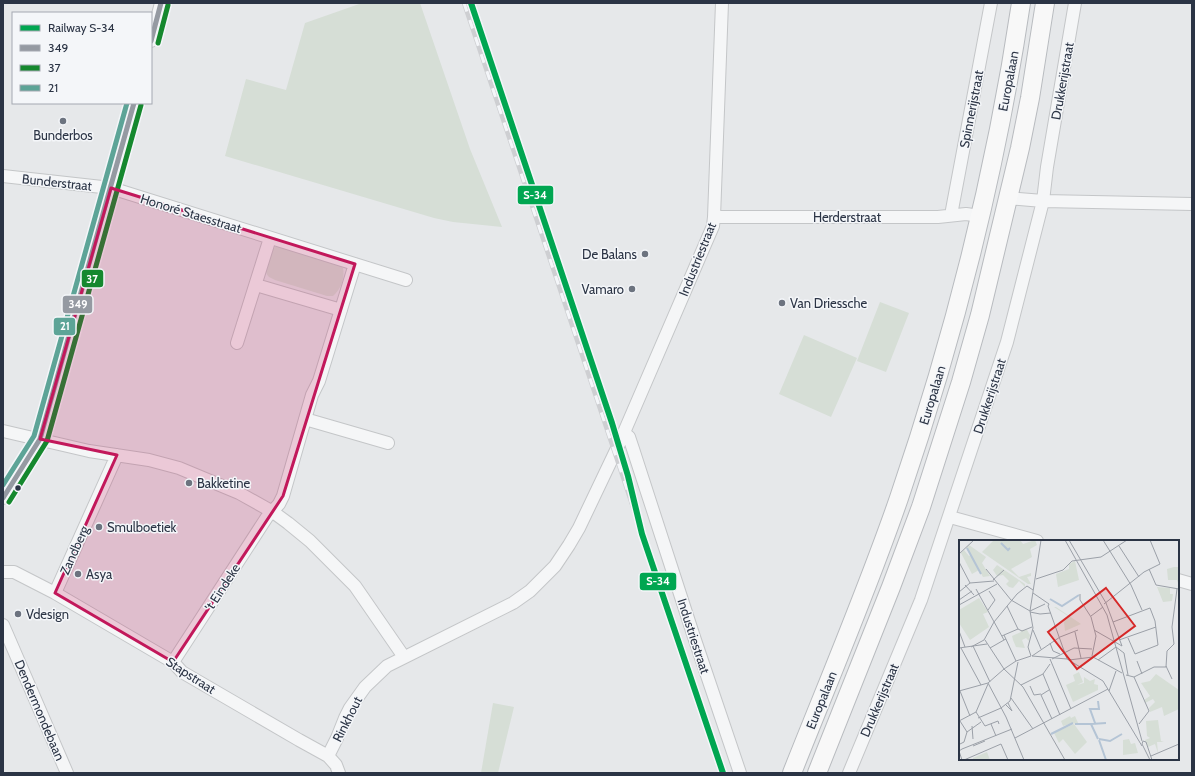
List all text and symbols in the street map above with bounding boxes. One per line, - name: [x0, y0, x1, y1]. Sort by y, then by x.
- legend: [12, 12, 152, 104]
- text: Railway S-34: [48, 20, 115, 35]
- text: 349: [48, 40, 68, 55]
- street label: Drukkerijstraat: [1047, 40, 1078, 121]
- street label: Europalaan: [994, 49, 1022, 113]
- text: 37: [48, 60, 61, 75]
- street label: Spinnerijstraat: [956, 68, 987, 149]
- text: 21: [48, 80, 58, 95]
- marker: Bunderbos: [58, 116, 68, 126]
- place label: Bunderbos: [33, 127, 93, 143]
- street label: Bunderstraat: [21, 170, 93, 194]
- line badge: S-34: [517, 185, 554, 205]
- text: S-34: [523, 188, 547, 202]
- street label: Honoré Staesstraat: [139, 190, 244, 236]
- street label: Herderstraat: [813, 209, 882, 225]
- street label: Industriestraat: [675, 219, 719, 298]
- place label: De Balans: [582, 246, 638, 262]
- marker: De Balans: [640, 249, 650, 259]
- line badge: 37: [81, 269, 104, 288]
- text: 37: [86, 272, 98, 286]
- place label: Vamaro: [582, 281, 624, 297]
- marker: Vamaro: [627, 284, 637, 294]
- line badge: 349: [62, 295, 93, 314]
- place label: Van Driessche: [790, 295, 867, 311]
- text: 349: [69, 297, 87, 311]
- marker: Van Driessche: [777, 298, 787, 308]
- line badge: 21: [53, 317, 76, 336]
- text: 21: [60, 319, 70, 333]
- street label: Drukkerijstraat: [969, 356, 1010, 436]
- street label: Europalaan: [915, 363, 949, 427]
- place label: Bakketine: [197, 475, 250, 491]
- marker: Bakketine: [184, 478, 194, 488]
- unlabelled marker: [13, 483, 23, 493]
- place label: Smulboetiek: [107, 519, 177, 535]
- street label: Zandberg: [56, 522, 92, 577]
- marker: Smulboetiek: [94, 522, 104, 532]
- inset map: [959, 540, 1179, 760]
- street label: 't Eindeke: [201, 560, 243, 614]
- place label: Asya: [86, 566, 113, 582]
- marker: Asya: [73, 569, 83, 579]
- line badge: S-34: [639, 572, 677, 591]
- text: S-34: [646, 574, 670, 588]
- street label: Industriestraat: [674, 596, 714, 676]
- place label: Vdesign: [26, 606, 69, 622]
- marker: Vdesign: [13, 609, 23, 619]
- street label: Stapstraat: [163, 653, 219, 697]
- street label: Dendermondebaan: [12, 657, 68, 763]
- street label: Drukkerijstraat: [856, 660, 903, 740]
- street label: Europalaan: [802, 669, 840, 731]
- street label: Rinkhout: [329, 693, 366, 744]

